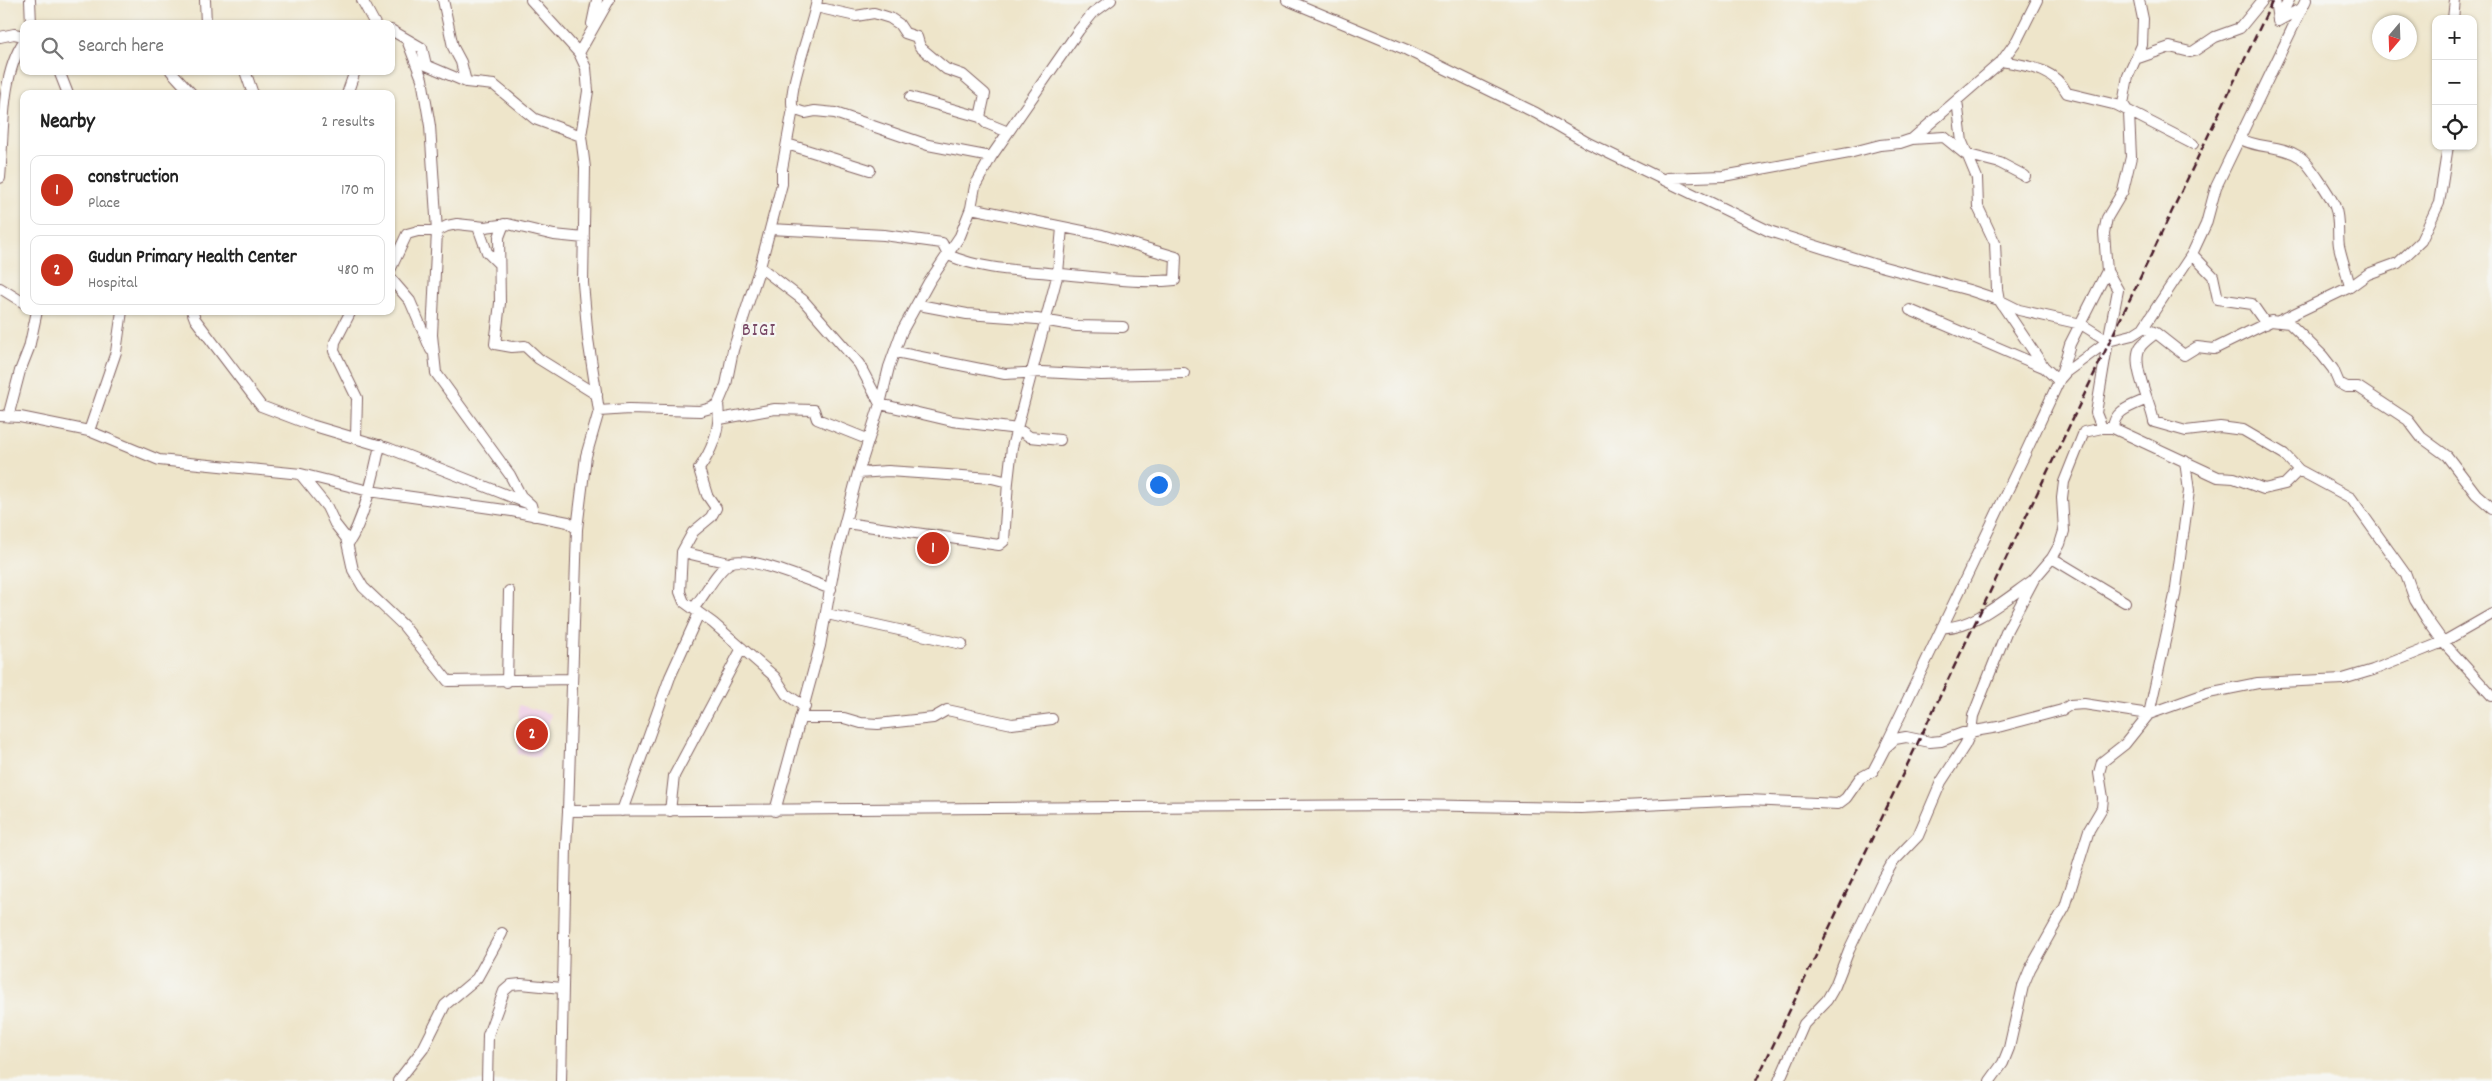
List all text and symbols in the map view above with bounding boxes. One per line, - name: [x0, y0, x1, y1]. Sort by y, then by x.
- north arrow: [2372, 15, 2417, 60]
- map controls: [2432, 15, 2477, 150]
- button: +: [2432, 15, 2477, 60]
- search box: [20, 20, 395, 75]
- icon: search: [38, 34, 66, 62]
- text: Search here: [78, 34, 164, 61]
- button: −: [2432, 60, 2477, 105]
- button: locate: [2432, 105, 2477, 150]
- text: Nearby: [40, 108, 95, 138]
- text: 2 results: [321, 111, 375, 134]
- text: construction: [88, 165, 178, 192]
- text: 1: [55, 179, 59, 202]
- text: 170 m: [341, 179, 374, 202]
- text: Place: [88, 192, 120, 215]
- text: Gudun Primary Health Center: [88, 245, 297, 272]
- text: 2: [54, 259, 61, 282]
- text: 480 m: [338, 259, 374, 282]
- text: Hospital: [88, 272, 138, 295]
- district label: BIGI: [742, 318, 776, 345]
- your location: [1146, 472, 1172, 498]
- pin: 1: [917, 529, 949, 567]
- pin: 2: [516, 715, 548, 753]

